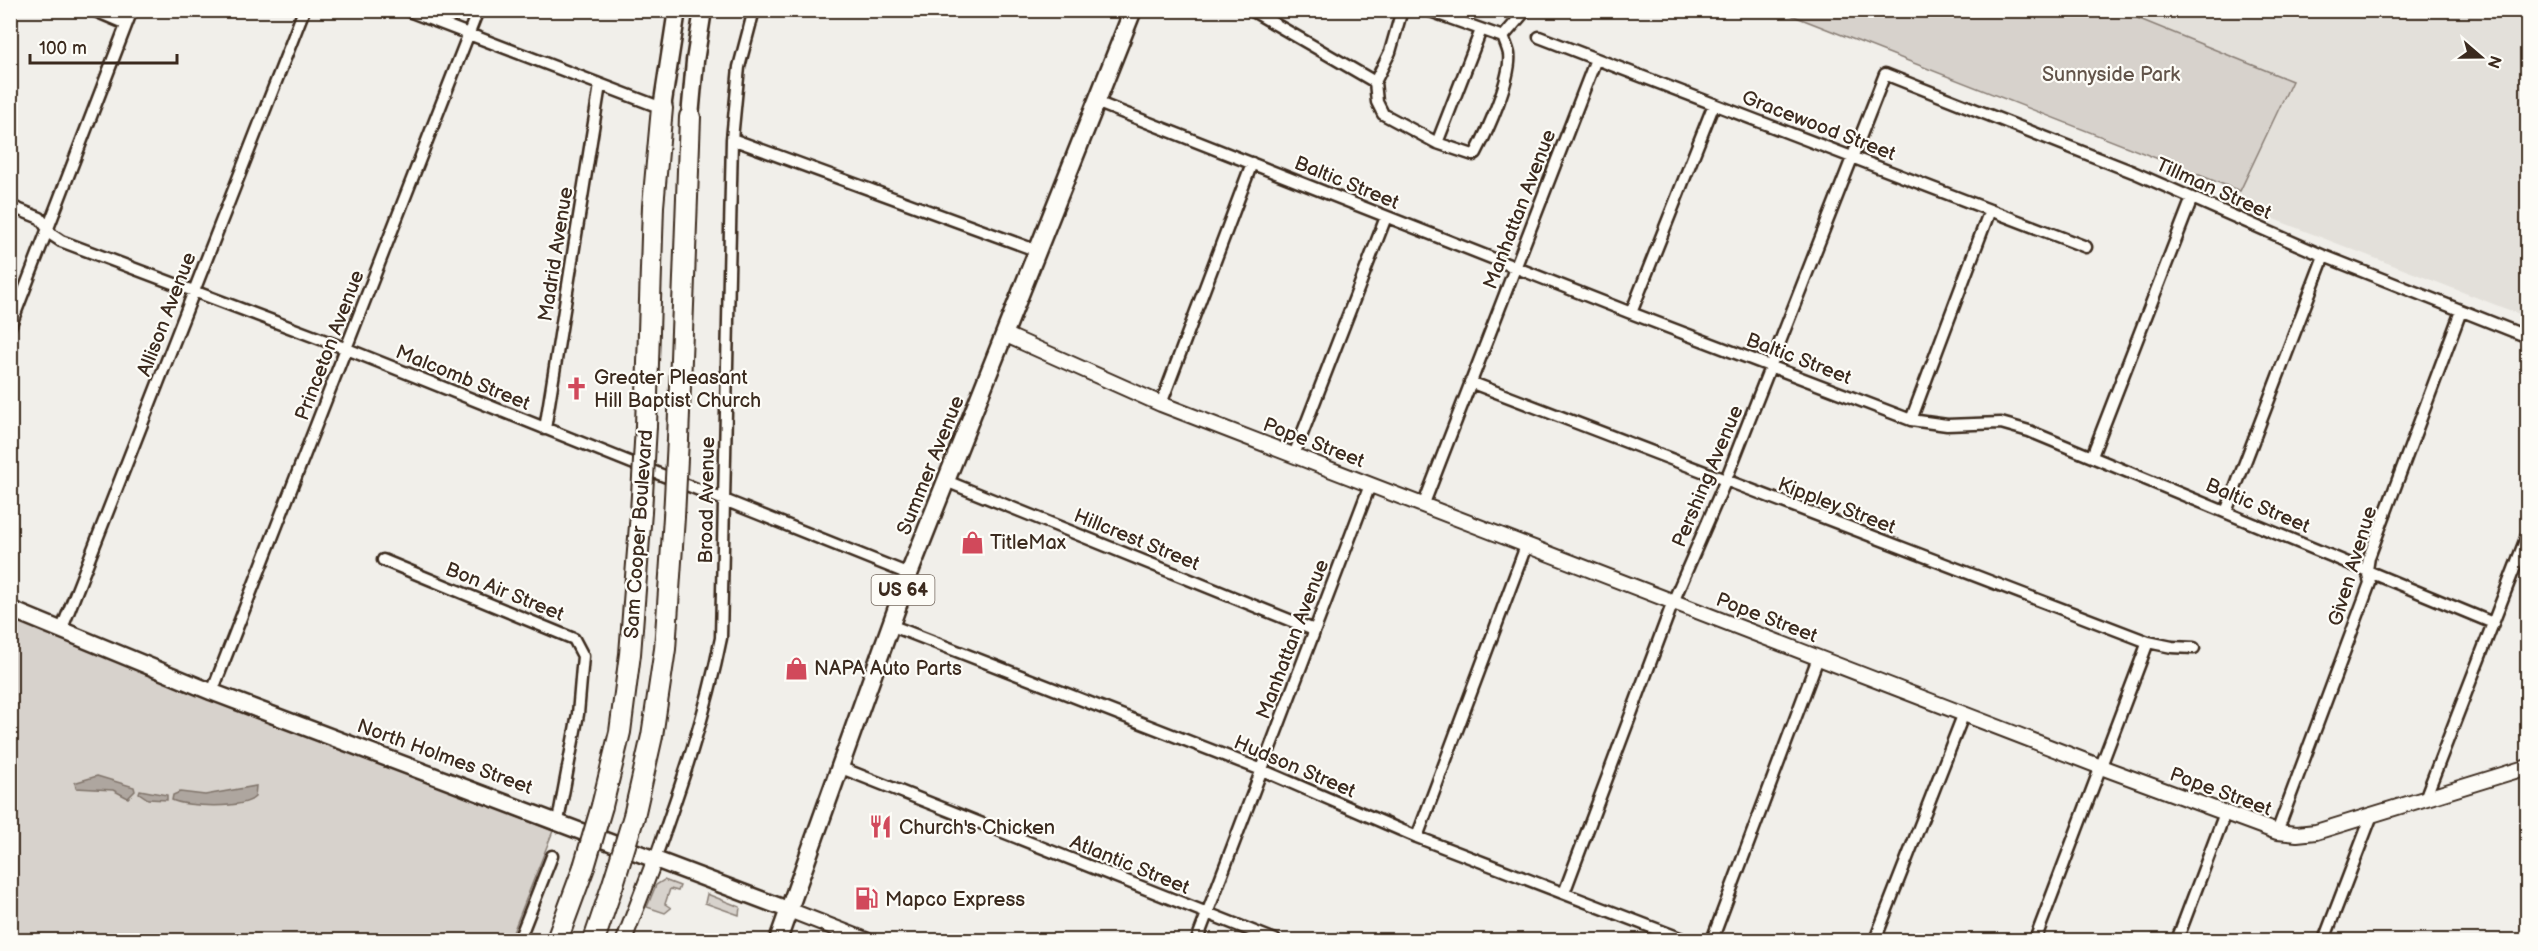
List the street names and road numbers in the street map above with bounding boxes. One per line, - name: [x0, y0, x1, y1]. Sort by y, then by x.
- street label: Gracewood Street: [1738, 86, 1899, 166]
- street label: Manhattan Avenue: [1478, 126, 1561, 293]
- street label: Baltic Street: [1291, 151, 1403, 215]
- street label: Tillman Street: [2152, 153, 2275, 225]
- street label: Madrid Avenue: [534, 185, 578, 323]
- street label: Allison Avenue: [132, 249, 202, 380]
- street label: Princeton Avenue: [290, 267, 370, 424]
- street label: Baltic Street: [1743, 328, 1855, 390]
- street label: Malcomb Street: [392, 340, 533, 416]
- street label: Summer Avenue: [892, 392, 970, 538]
- street label: Pershing Avenue: [1667, 402, 1749, 551]
- street label: Pope Street: [1260, 413, 1368, 473]
- street label: Sam Cooper Boulevard: [620, 429, 658, 639]
- street label: Broad Avenue: [694, 436, 720, 564]
- street label: Kippley Street: [1774, 472, 1899, 539]
- street label: Baltic Street: [2202, 473, 2313, 539]
- street label: Given Avenue: [2323, 503, 2383, 629]
- street label: Hillcrest Street: [1070, 504, 1203, 576]
- street label: Manhattan Avenue: [1251, 556, 1334, 723]
- street label: Bon Air Street: [442, 557, 567, 627]
- road number: US 64: [872, 575, 934, 605]
- street label: Pope Street: [1713, 588, 1821, 648]
- street label: North Holmes Street: [354, 714, 536, 800]
- street label: Hudson Street: [1230, 731, 1359, 803]
- street label: Pope Street: [2167, 762, 2275, 821]
- street label: Atlantic Street: [1066, 830, 1193, 900]

